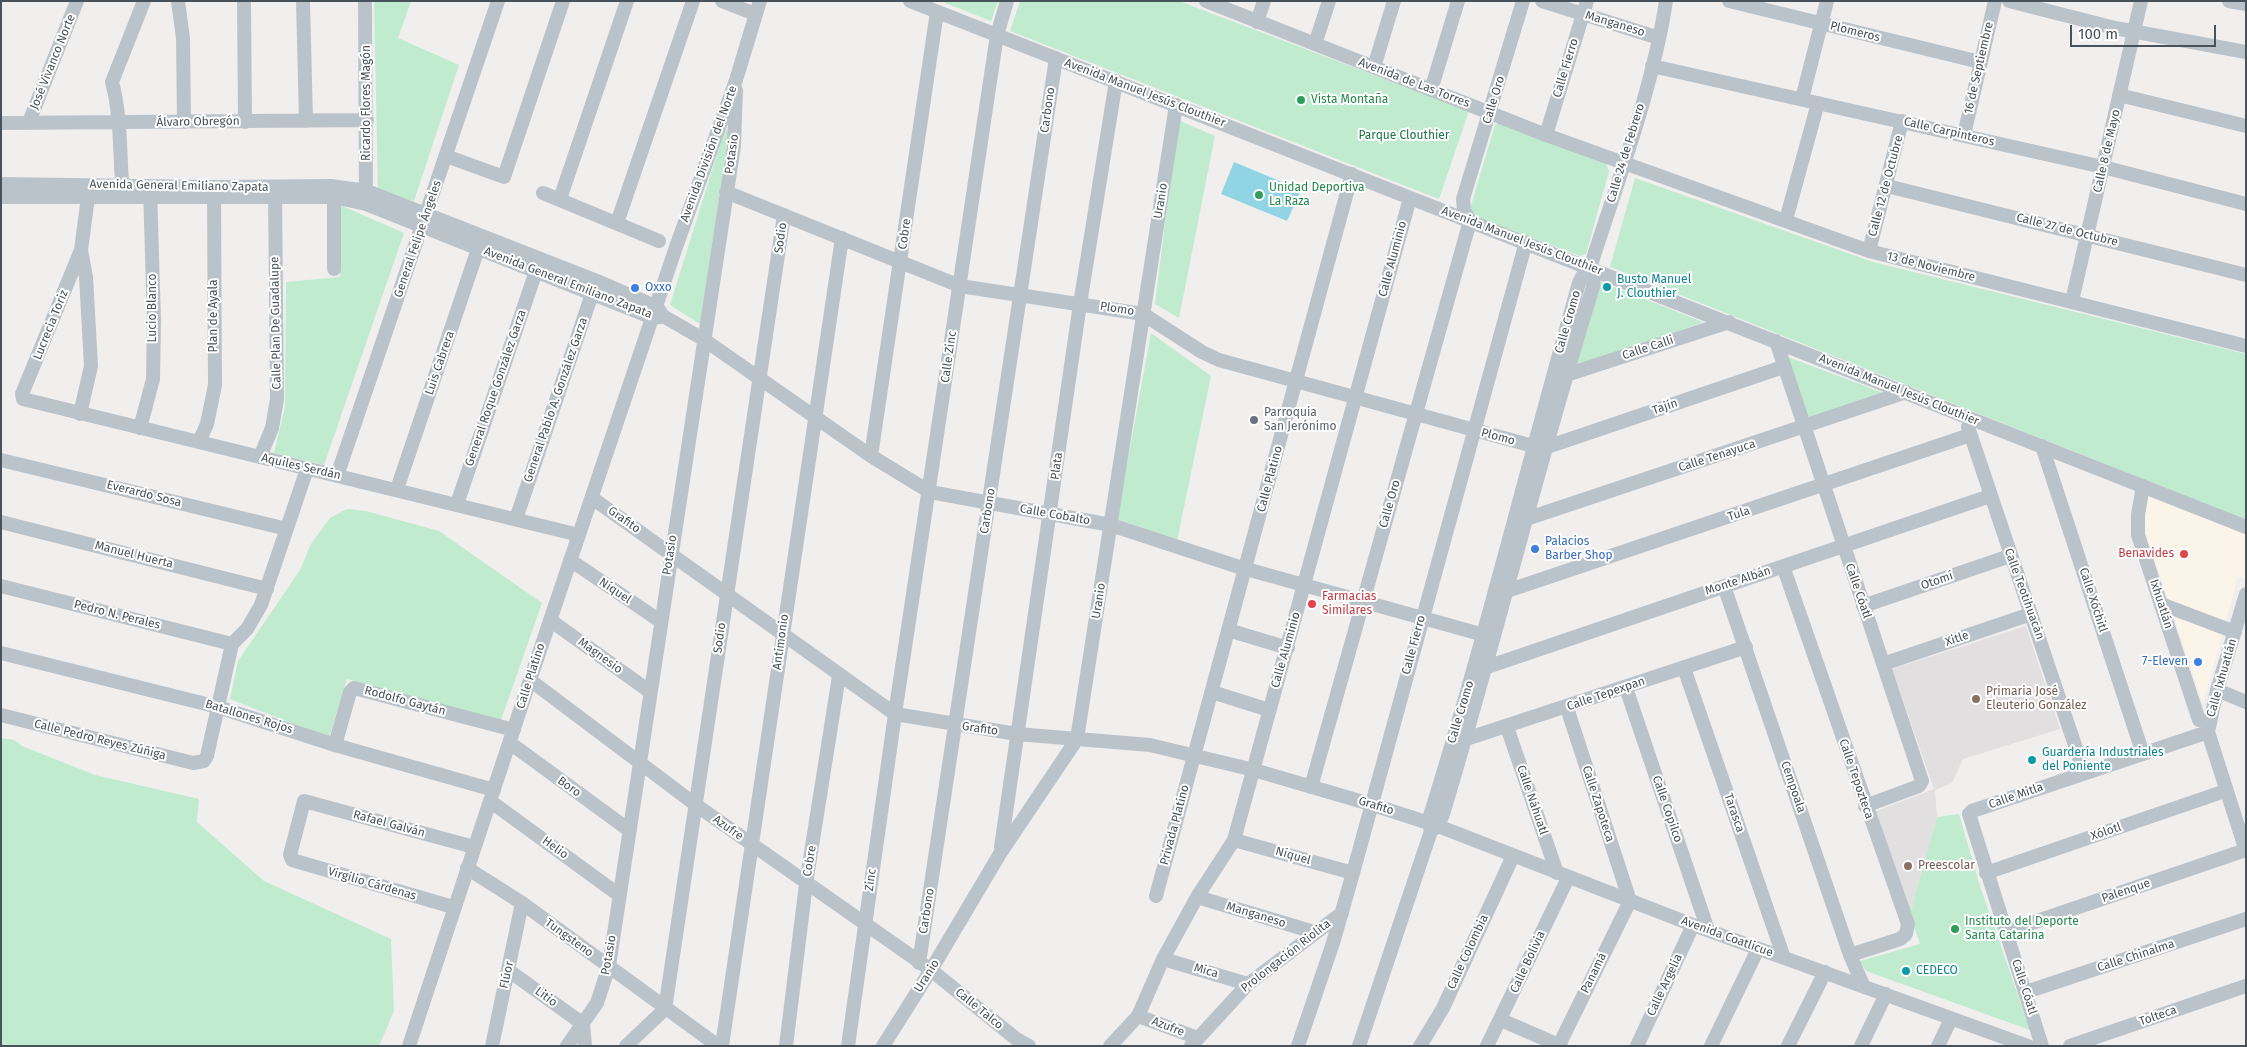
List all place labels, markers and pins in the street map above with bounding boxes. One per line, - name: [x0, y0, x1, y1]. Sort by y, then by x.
- place label: Vista Montaña: [1311, 93, 1388, 107]
- marker: Vista Montaña: [1295, 94, 1307, 106]
- place label: Unidad Deportiva La Raza: [1269, 181, 1364, 209]
- marker: Unidad Deportiva La Raza: [1253, 189, 1265, 201]
- place label: Busto Manuel J. Clouthier: [1617, 273, 1691, 301]
- place label: Oxxo: [645, 281, 672, 295]
- marker: Busto Manuel J. Clouthier: [1601, 281, 1613, 293]
- marker: Oxxo: [629, 282, 641, 294]
- place label: Parroquia San Jerónimo: [1264, 406, 1336, 434]
- marker: Parroquia San Jerónimo: [1248, 414, 1260, 426]
- place label: Palacios Barber Shop: [1545, 535, 1613, 563]
- marker: Palacios Barber Shop: [1529, 543, 1541, 555]
- place label: Benavides: [2118, 547, 2174, 561]
- marker: Benavides: [2178, 548, 2190, 560]
- place label: Farmacias Similares: [1322, 590, 1376, 618]
- marker: Farmacias Similares: [1306, 598, 1318, 610]
- place label: 7-Eleven: [2142, 655, 2188, 669]
- marker: 7-Eleven: [2192, 656, 2204, 668]
- place label: Primaria José Eleuterio González: [1986, 685, 2086, 713]
- marker: Primaria José Eleuterio González: [1970, 693, 1982, 705]
- place label: Guardería Industriales del Poniente: [2042, 746, 2163, 774]
- marker: Guardería Industriales del Poniente: [2026, 754, 2038, 766]
- place label: Preescolar: [1918, 859, 1975, 873]
- marker: Preescolar: [1902, 860, 1914, 872]
- place label: Instituto del Deporte Santa Catarina: [1965, 915, 2079, 943]
- marker: Instituto del Deporte Santa Catarina: [1949, 923, 1961, 935]
- place label: CEDECO: [1916, 964, 1958, 978]
- marker: CEDECO: [1900, 965, 1912, 977]

